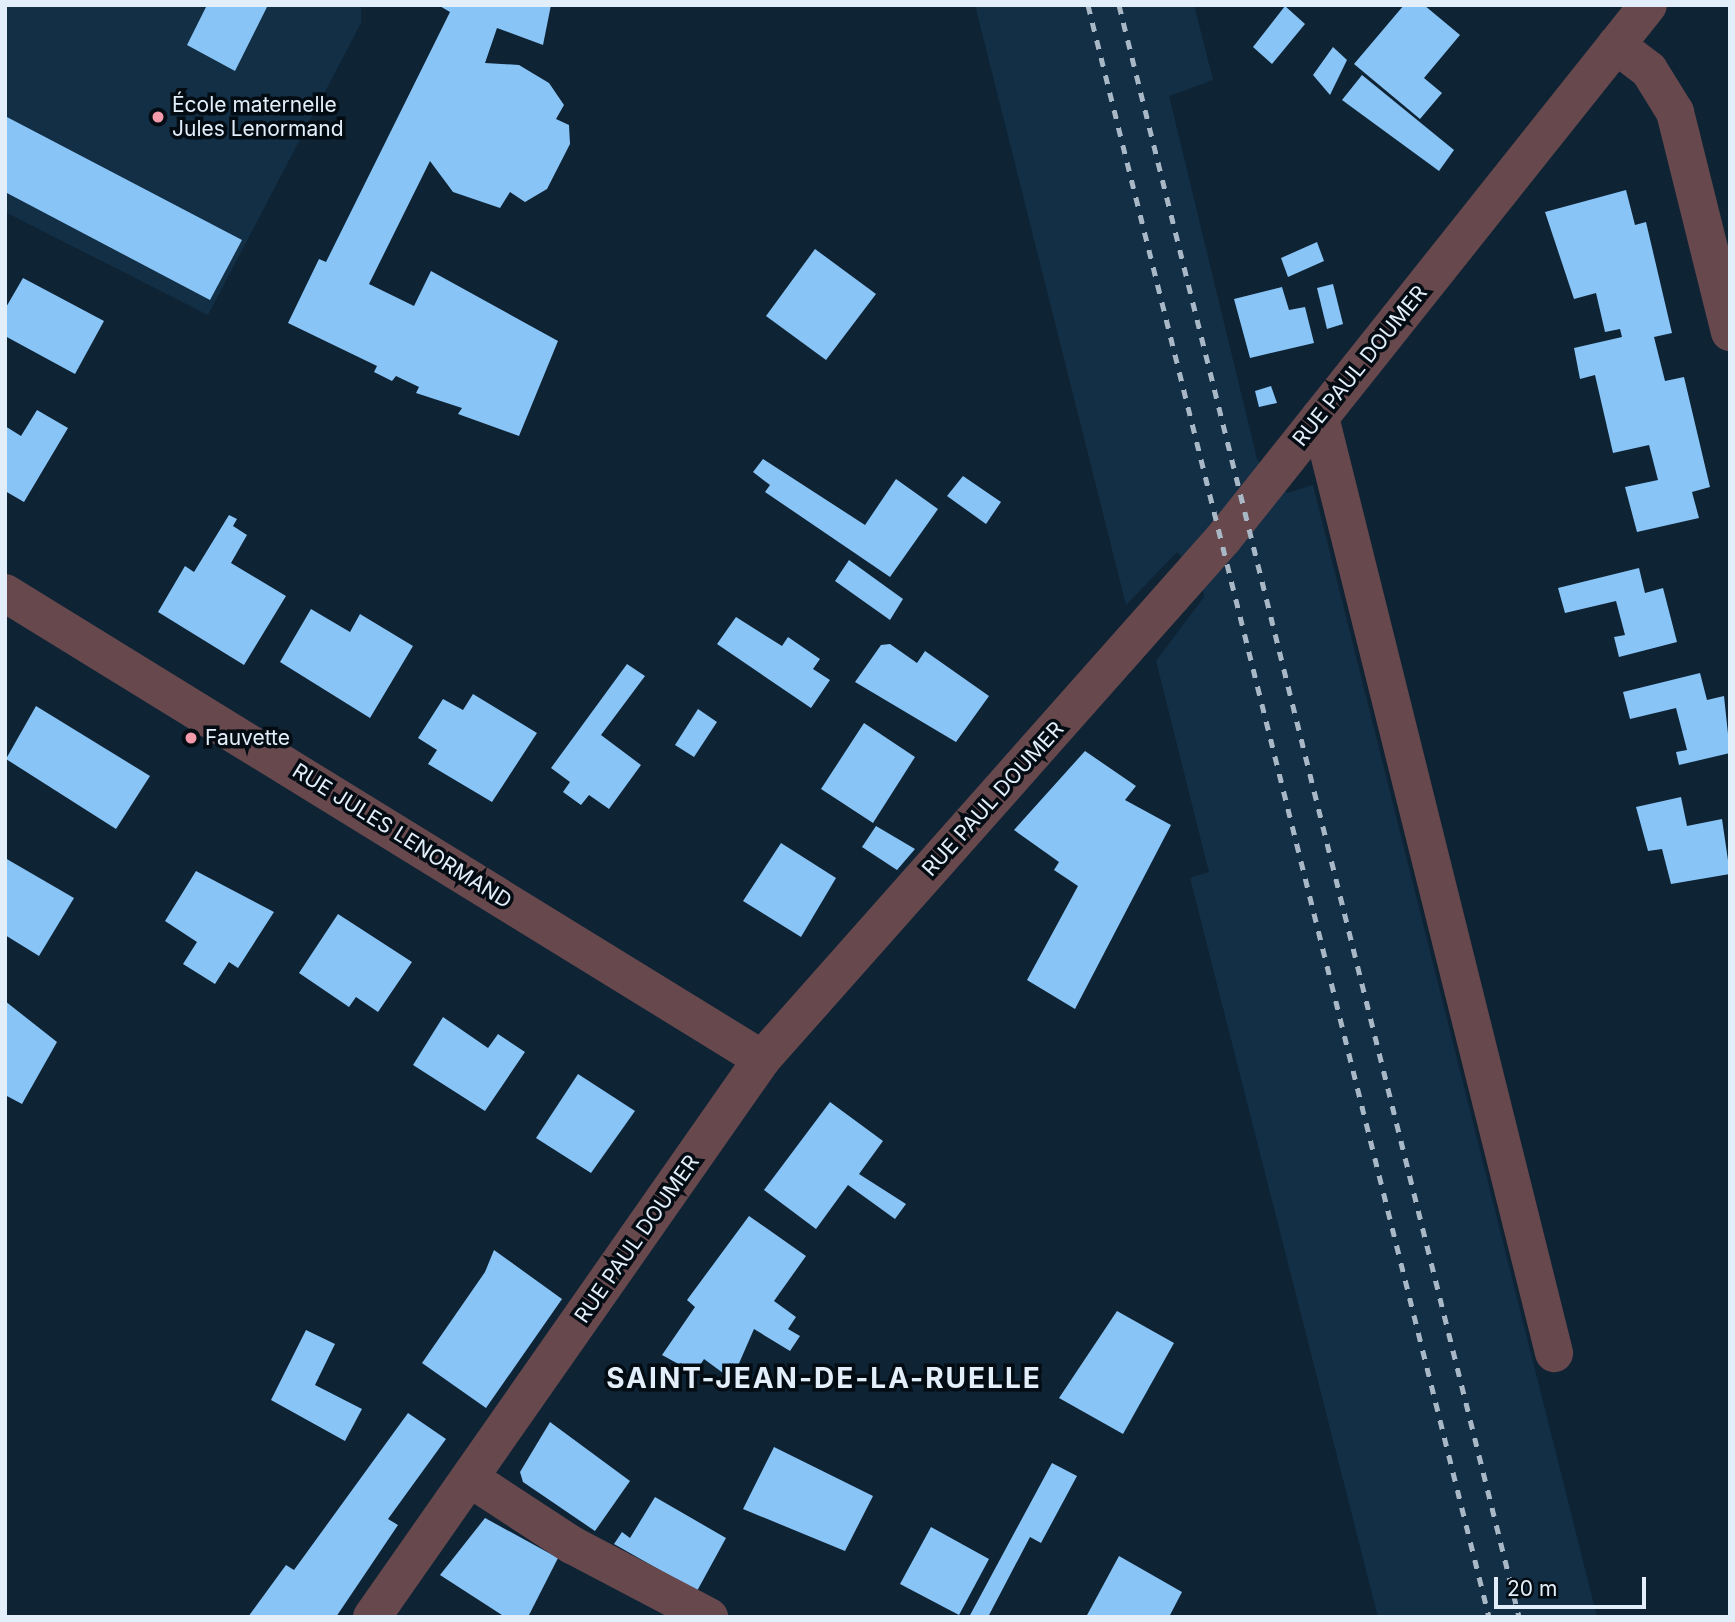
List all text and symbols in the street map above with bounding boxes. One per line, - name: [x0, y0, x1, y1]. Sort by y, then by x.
- place label: École maternelle Jules Lenormand: [172, 92, 344, 142]
- marker: École maternelle Jules Lenormand: [150, 109, 166, 125]
- street label: RUE PAUL DOUMER: [1288, 281, 1432, 451]
- street label: RUE PAUL DOUMER: [917, 717, 1069, 881]
- place label: Fauvette: [205, 725, 290, 751]
- marker: Fauvette: [183, 730, 199, 746]
- street label: RUE JULES LENORMAND: [288, 758, 516, 914]
- street label: RUE PAUL DOUMER: [570, 1150, 704, 1328]
- district label: SAINT-JEAN-DE-LA-RUELLE: [609, 1361, 1039, 1395]
- scale bar: [1497, 1562, 1649, 1606]
- text: 20 m: [1507, 1576, 1557, 1601]

